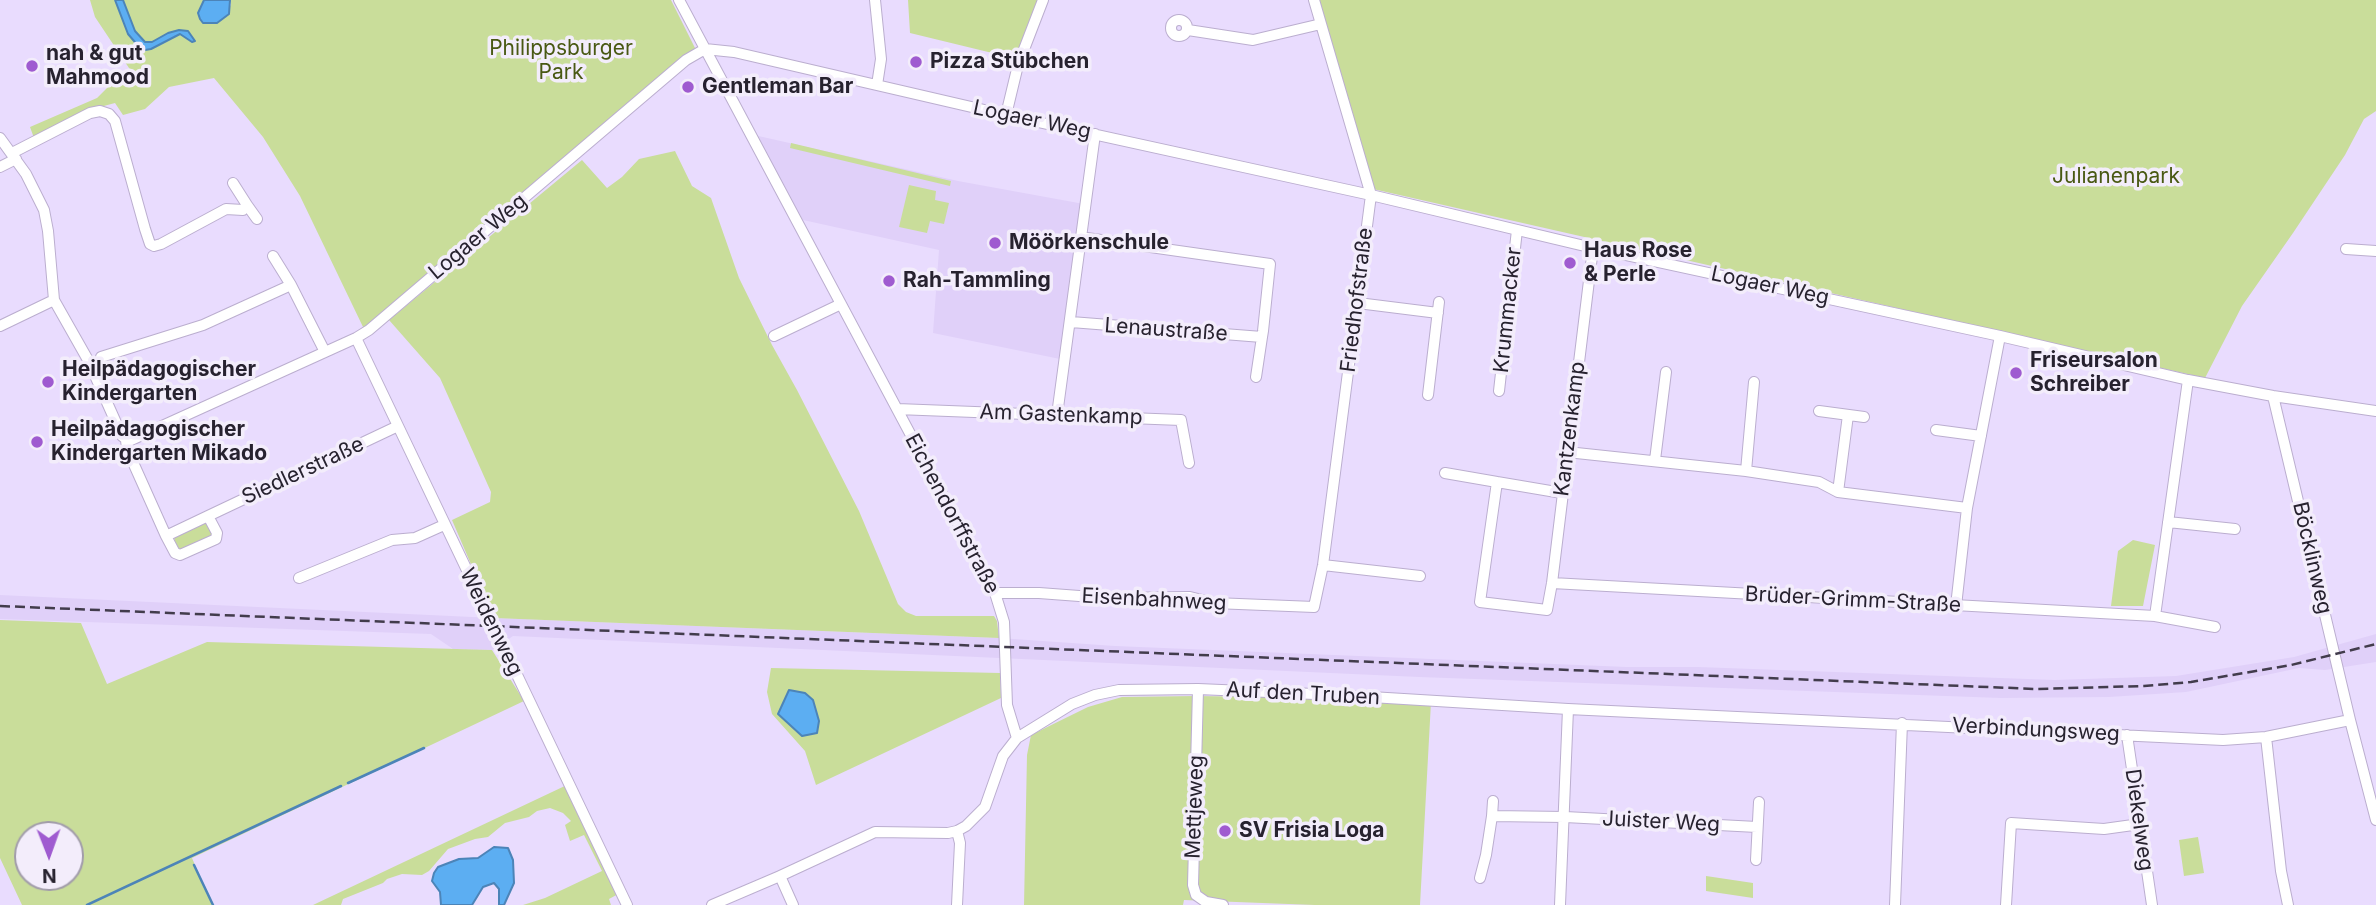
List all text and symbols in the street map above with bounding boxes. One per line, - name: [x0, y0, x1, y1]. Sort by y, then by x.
- park label: Philippsburger Park: [489, 36, 633, 86]
- place label: nah & gut Mahmood: [46, 41, 149, 91]
- place label: Pizza Stübchen: [930, 49, 1089, 75]
- marker: Pizza Stübchen: [908, 54, 924, 70]
- marker: nah & gut Mahmood: [24, 58, 40, 74]
- place label: Gentleman Bar: [702, 74, 853, 100]
- marker: Gentleman Bar: [680, 79, 696, 95]
- street label: Logaer Weg: [971, 95, 1093, 145]
- park label: Julianenpark: [2052, 164, 2180, 190]
- street label: Logaer Weg: [424, 189, 532, 285]
- street label: Friedhofstraße: [1336, 226, 1378, 374]
- place label: Möörkenschule: [1009, 230, 1169, 256]
- marker: Möörkenschule: [987, 235, 1003, 251]
- place label: Haus Rose & Perle: [1584, 238, 1692, 288]
- street label: Krummacker: [1489, 246, 1527, 374]
- marker: Haus Rose & Perle: [1562, 255, 1578, 271]
- street label: Logaer Weg: [1709, 261, 1831, 311]
- place label: Rah-Tammling: [903, 268, 1051, 294]
- marker: Rah-Tammling: [881, 273, 897, 289]
- street label: Lenaustraße: [1103, 313, 1229, 347]
- place label: Friseursalon Schreiber: [2030, 348, 2158, 398]
- place label: Heilpädagogischer Kindergarten: [62, 357, 256, 407]
- street label: Kantzenkamp: [1549, 360, 1591, 498]
- marker: Friseursalon Schreiber: [2008, 365, 2024, 381]
- marker: Heilpädagogischer Kindergarten: [40, 374, 56, 390]
- street label: Am Gastenkamp: [979, 400, 1143, 430]
- place label: Heilpädagogischer Kindergarten Mikado: [51, 417, 267, 467]
- street label: Eichendorffstraße: [899, 430, 1005, 598]
- street label: Siedlerstraße: [238, 432, 368, 510]
- marker: Heilpädagogischer Kindergarten Mikado: [29, 434, 45, 450]
- street label: Böcklinweg: [2287, 499, 2337, 617]
- street label: Weidenweg: [454, 564, 528, 680]
- street label: Brüder-Grimm-Straße: [1744, 582, 1962, 618]
- street label: Eisenbahnweg: [1081, 584, 1227, 616]
- street label: Auf den Truben: [1225, 677, 1381, 711]
- street label: Verbindungsweg: [1952, 713, 2120, 747]
- street label: Mettjeweg: [1181, 755, 1209, 859]
- street label: Diekelweg: [2119, 767, 2159, 873]
- street label: Juister Weg: [1601, 806, 1721, 838]
- place label: SV Frisia Loga: [1239, 818, 1385, 844]
- north arrow: [14, 821, 84, 891]
- marker: SV Frisia Loga: [1217, 823, 1233, 839]
- text: N: [42, 864, 57, 887]

